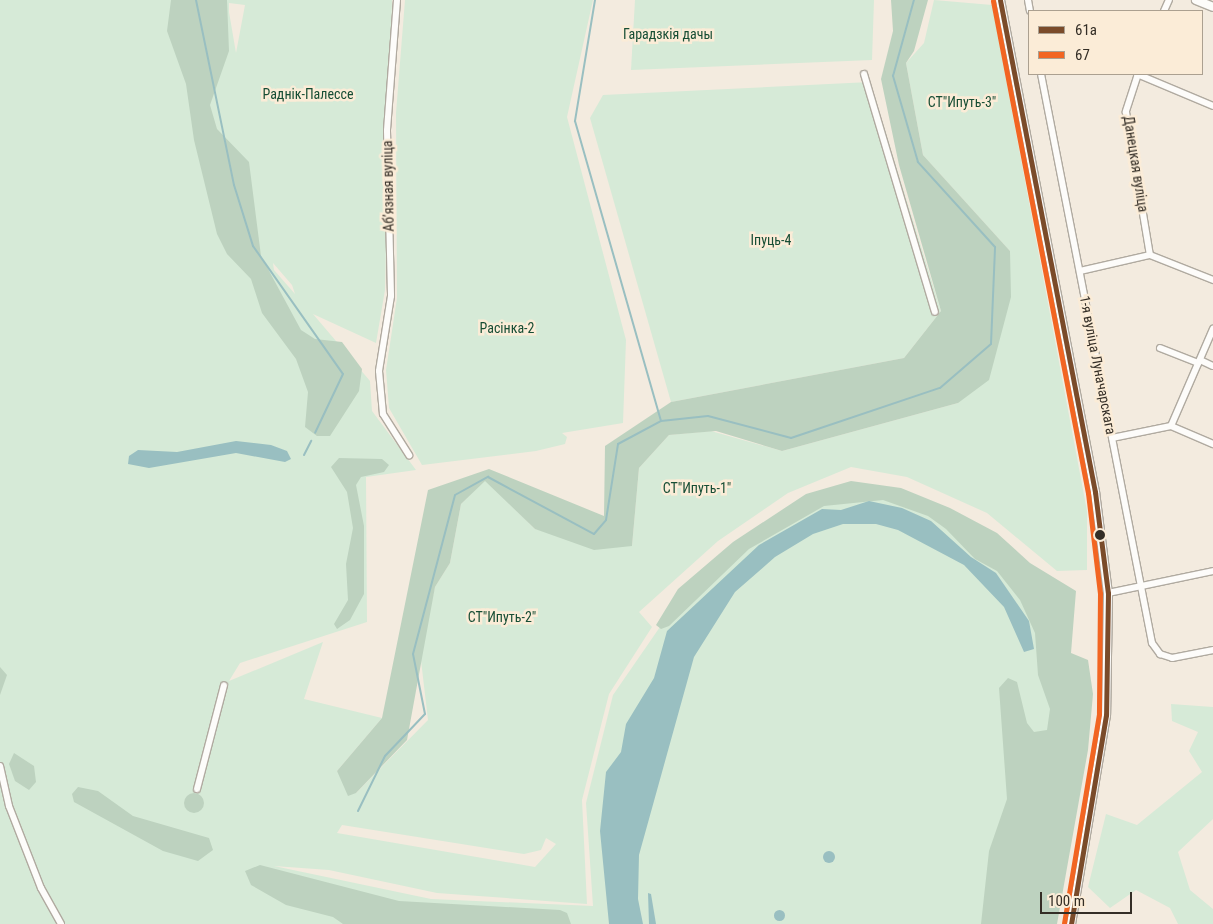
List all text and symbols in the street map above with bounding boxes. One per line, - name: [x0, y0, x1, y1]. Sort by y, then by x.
- legend: [1028, 10, 1203, 75]
- text: 61а: [1075, 21, 1097, 39]
- park label: Гарадзкія дачы: [623, 26, 713, 42]
- text: 67: [1075, 46, 1090, 64]
- park label: Раднік-Палессе: [262, 86, 354, 102]
- park label: СТ"Ипуть-3": [928, 94, 996, 110]
- street label: Данецкая вуліца: [1120, 115, 1152, 213]
- street label: Абʼязная вуліца: [379, 140, 397, 232]
- park label: Іпуць-4: [751, 232, 791, 248]
- street label: 1-я вуліца Луначарскага: [1076, 294, 1120, 436]
- park label: Расінка-2: [479, 320, 535, 336]
- park label: СТ"Ипуть-1": [663, 480, 731, 496]
- unlabelled marker: [1095, 530, 1105, 540]
- park label: СТ"Ипуть-2": [468, 609, 536, 625]
- scale bar: [1043, 882, 1136, 914]
- text: 100 m: [1048, 892, 1085, 910]

